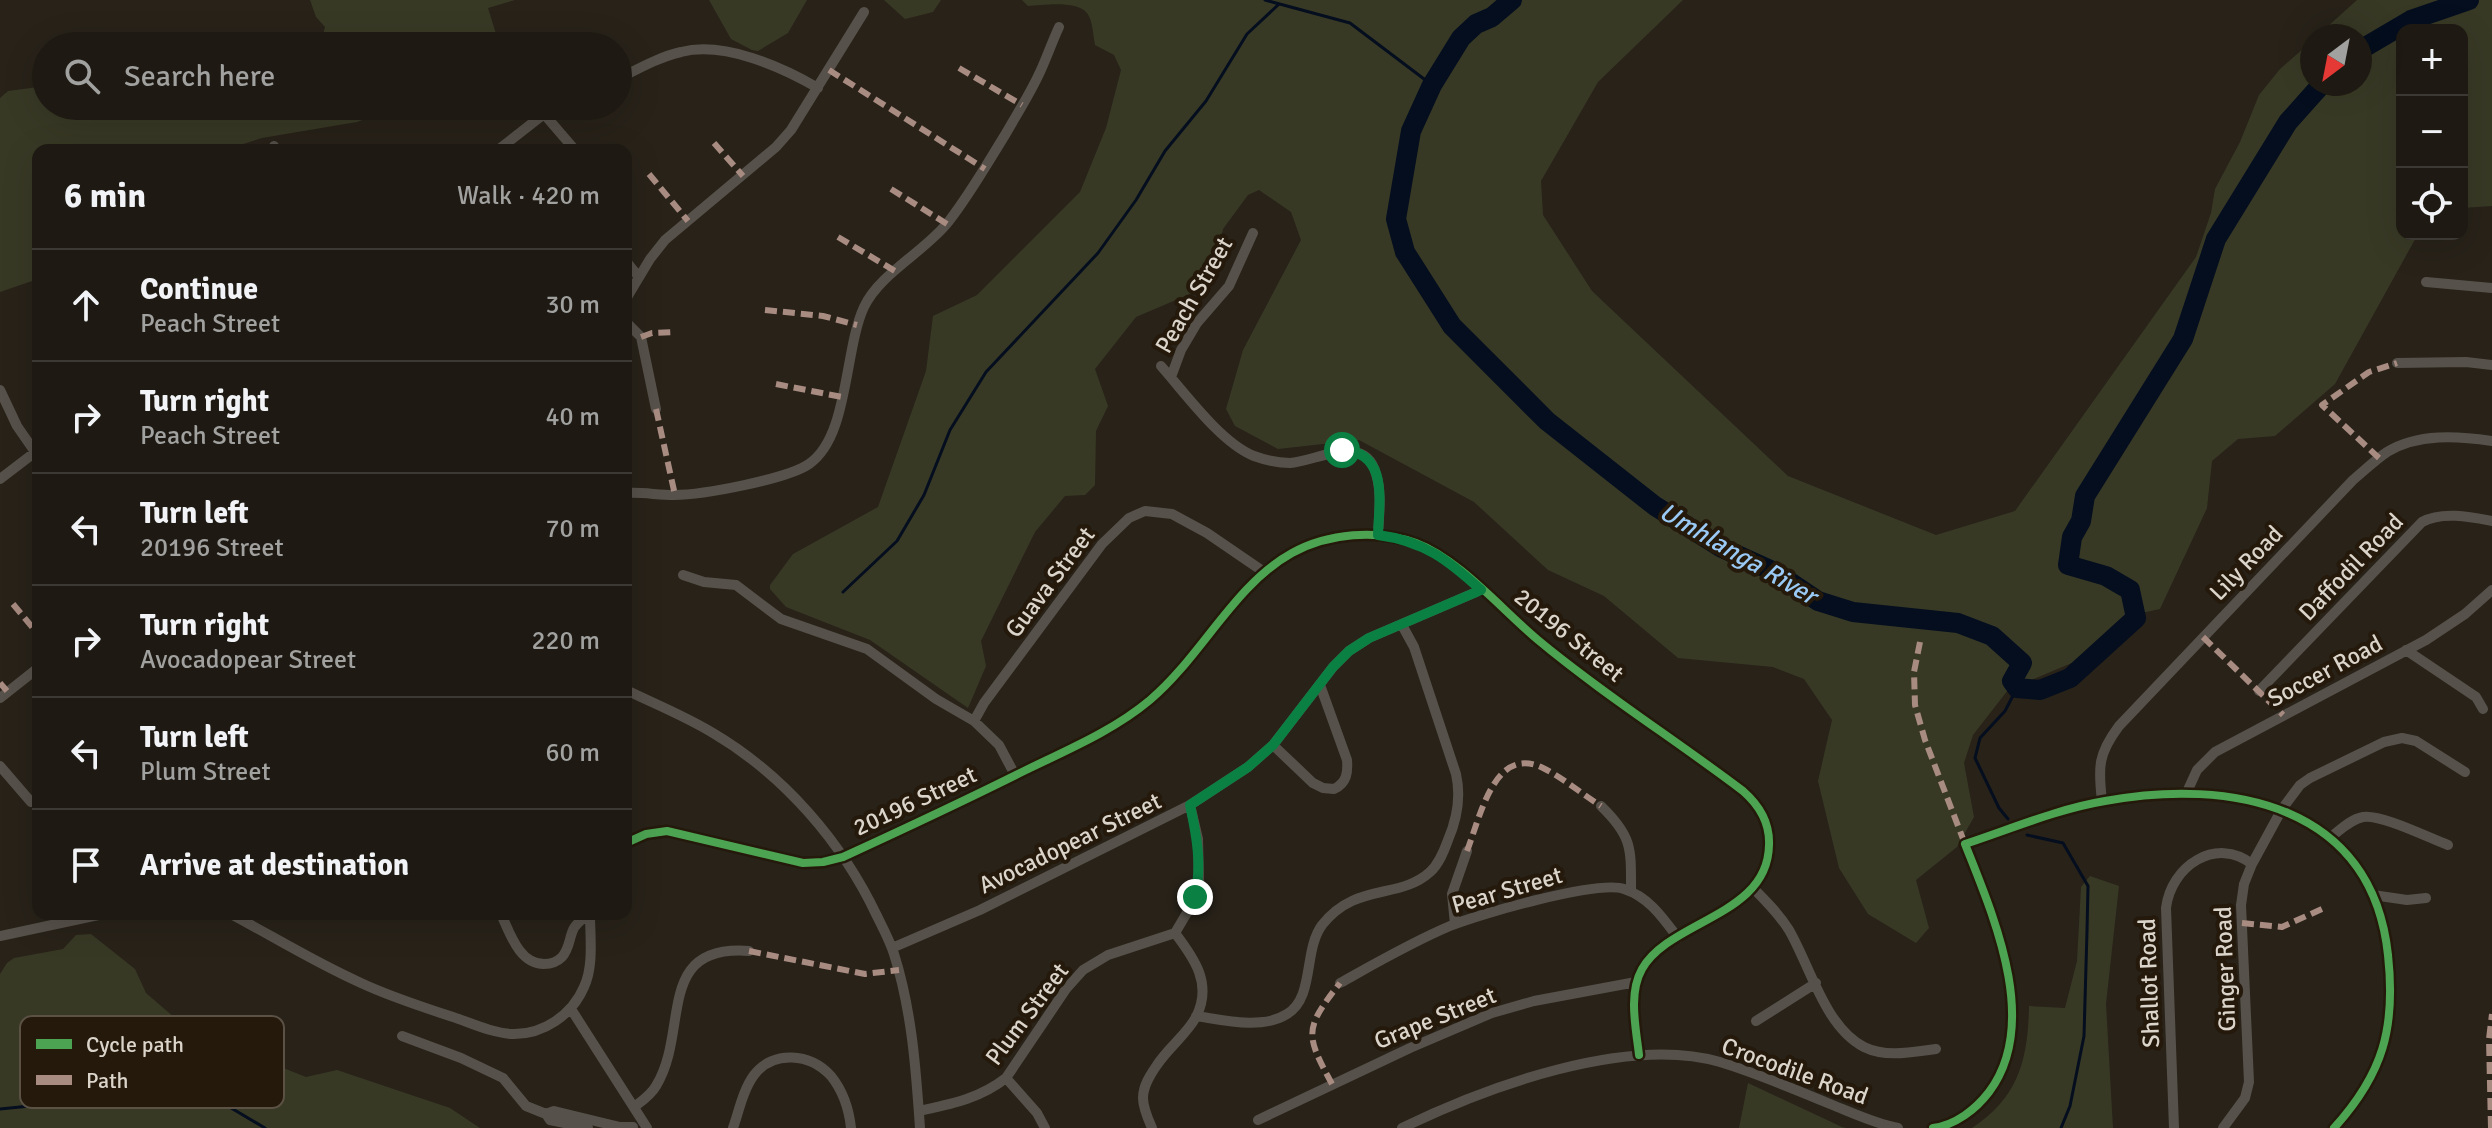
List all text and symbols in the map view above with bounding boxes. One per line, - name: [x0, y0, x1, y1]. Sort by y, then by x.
- north arrow: [2300, 24, 2372, 96]
- map controls: [2396, 24, 2468, 240]
- button: +: [2396, 24, 2468, 96]
- search box: [32, 32, 632, 120]
- icon: search: [60, 54, 104, 98]
- text: Search here: [124, 58, 275, 95]
- button: −: [2396, 96, 2468, 168]
- button: locate: [2396, 168, 2468, 240]
- text: 6 min: [64, 175, 146, 217]
- text: Walk · 420 m: [457, 180, 600, 212]
- street label: Peach Street: [1149, 232, 1239, 358]
- text: Continue: [140, 271, 258, 308]
- icon: ahead: [64, 283, 108, 327]
- text: 30 m: [545, 289, 600, 321]
- text: Peach Street: [140, 308, 280, 340]
- text: Turn right: [140, 383, 269, 420]
- icon: right: [64, 395, 108, 439]
- text: 40 m: [545, 401, 600, 433]
- text: Peach Street: [140, 420, 280, 452]
- route start: [1324, 432, 1360, 468]
- text: Turn left: [140, 495, 249, 532]
- water label: Umhlanga River: [1654, 496, 1825, 614]
- icon: left: [64, 507, 108, 551]
- street label: Daffodil Road: [2292, 507, 2410, 627]
- text: 70 m: [545, 513, 600, 545]
- street label: Lily Road: [2203, 519, 2289, 607]
- street label: Guava Street: [999, 521, 1101, 643]
- text: 20196 Street: [140, 532, 284, 564]
- street label: 20196 Street: [1508, 582, 1630, 688]
- text: Turn right: [140, 607, 269, 644]
- icon: right: [64, 619, 108, 663]
- text: 220 m: [531, 625, 600, 657]
- street label: Soccer Road: [2262, 628, 2388, 714]
- text: Avocadopear Street: [140, 644, 356, 676]
- text: Turn left: [140, 719, 249, 756]
- icon: left: [64, 731, 108, 775]
- text: 60 m: [545, 737, 600, 769]
- text: Plum Street: [140, 756, 271, 788]
- street label: 20196 Street: [849, 759, 981, 843]
- street label: Avocadopear Street: [974, 786, 1166, 900]
- icon: arrive: [64, 843, 108, 887]
- text: Arrive at destination: [140, 847, 409, 884]
- street label: Pear Street: [1448, 860, 1566, 920]
- route end: [1177, 879, 1213, 915]
- street label: Ginger Road: [2208, 906, 2242, 1032]
- street label: Shallot Road: [2132, 918, 2166, 1048]
- street label: Plum Street: [979, 957, 1075, 1071]
- street label: Grape Street: [1370, 980, 1500, 1056]
- legend: [20, 1016, 284, 1108]
- text: Cycle path: [86, 1031, 184, 1058]
- street label: Crocodile Road: [1718, 1031, 1872, 1111]
- text: Path: [86, 1067, 129, 1094]

